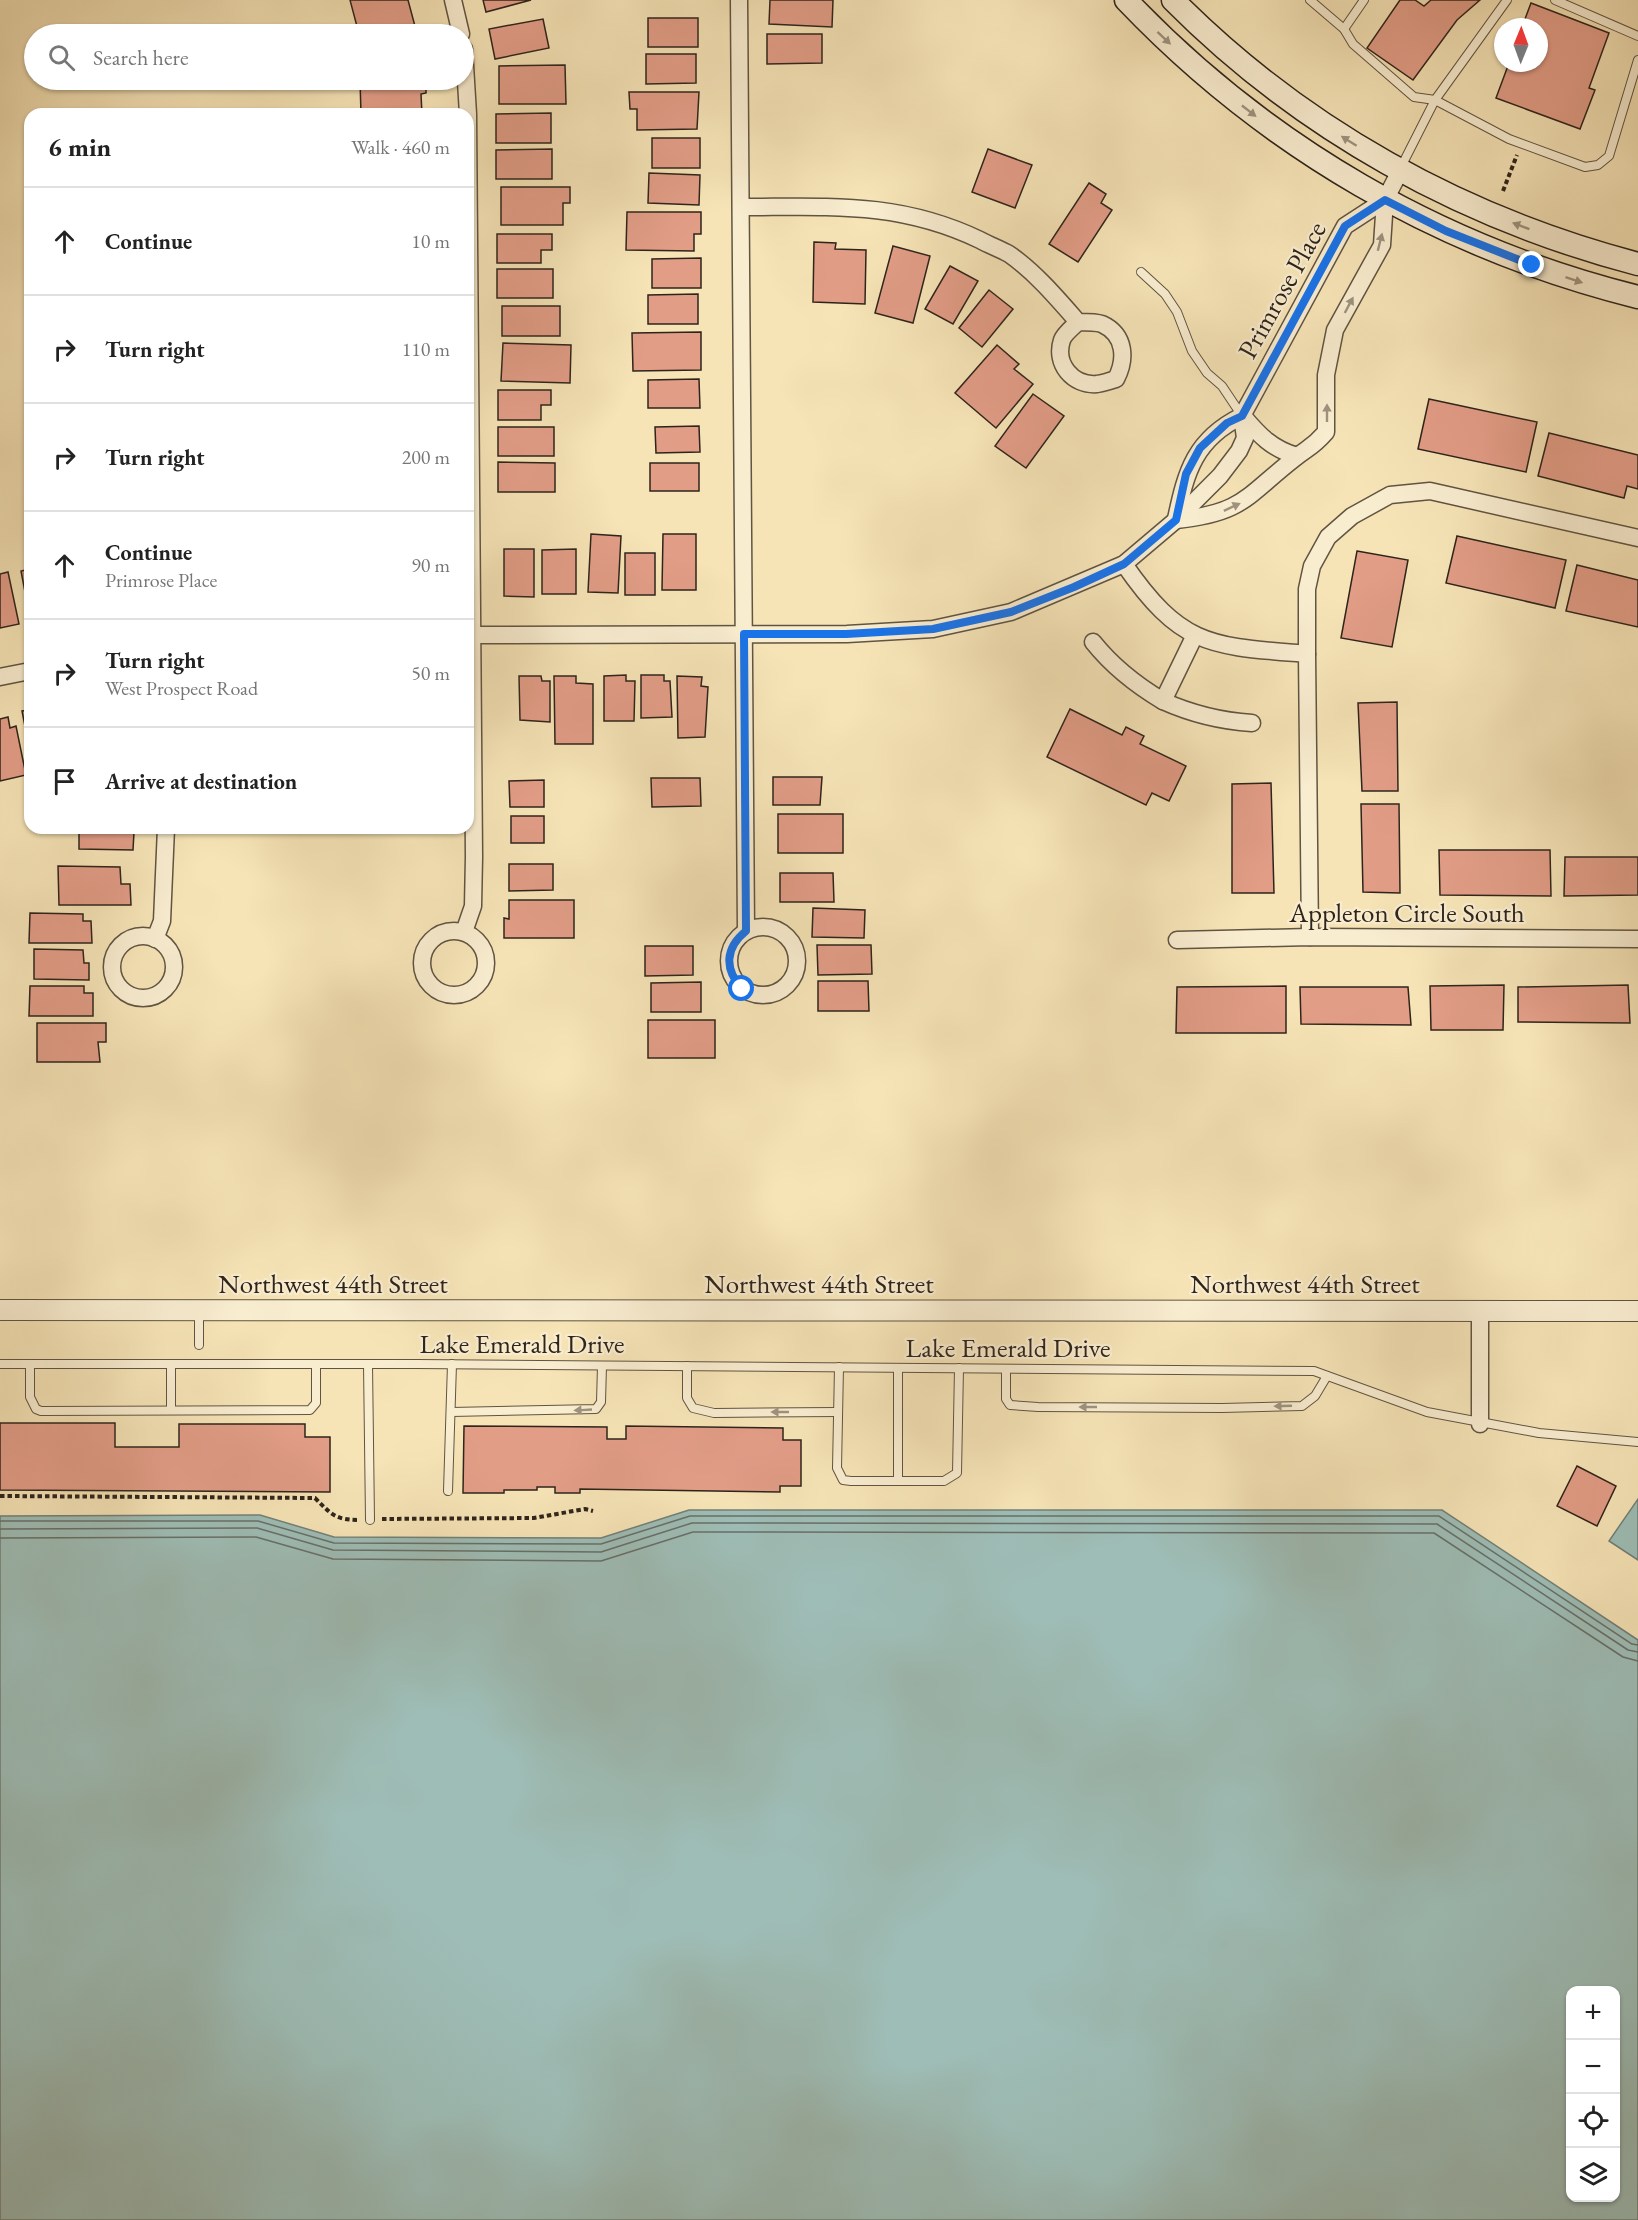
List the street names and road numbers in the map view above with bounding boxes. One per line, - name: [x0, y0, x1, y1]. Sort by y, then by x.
- street label: Primrose Place: [1229, 215, 1334, 365]
- street label: Appleton Circle South: [1288, 895, 1525, 930]
- street label: Northwest 44th Street: [218, 1266, 448, 1301]
- street label: Northwest 44th Street: [704, 1266, 934, 1301]
- street label: Northwest 44th Street: [1190, 1266, 1420, 1301]
- street label: Lake Emerald Drive: [420, 1326, 624, 1361]
- street label: Lake Emerald Drive: [906, 1330, 1110, 1365]

